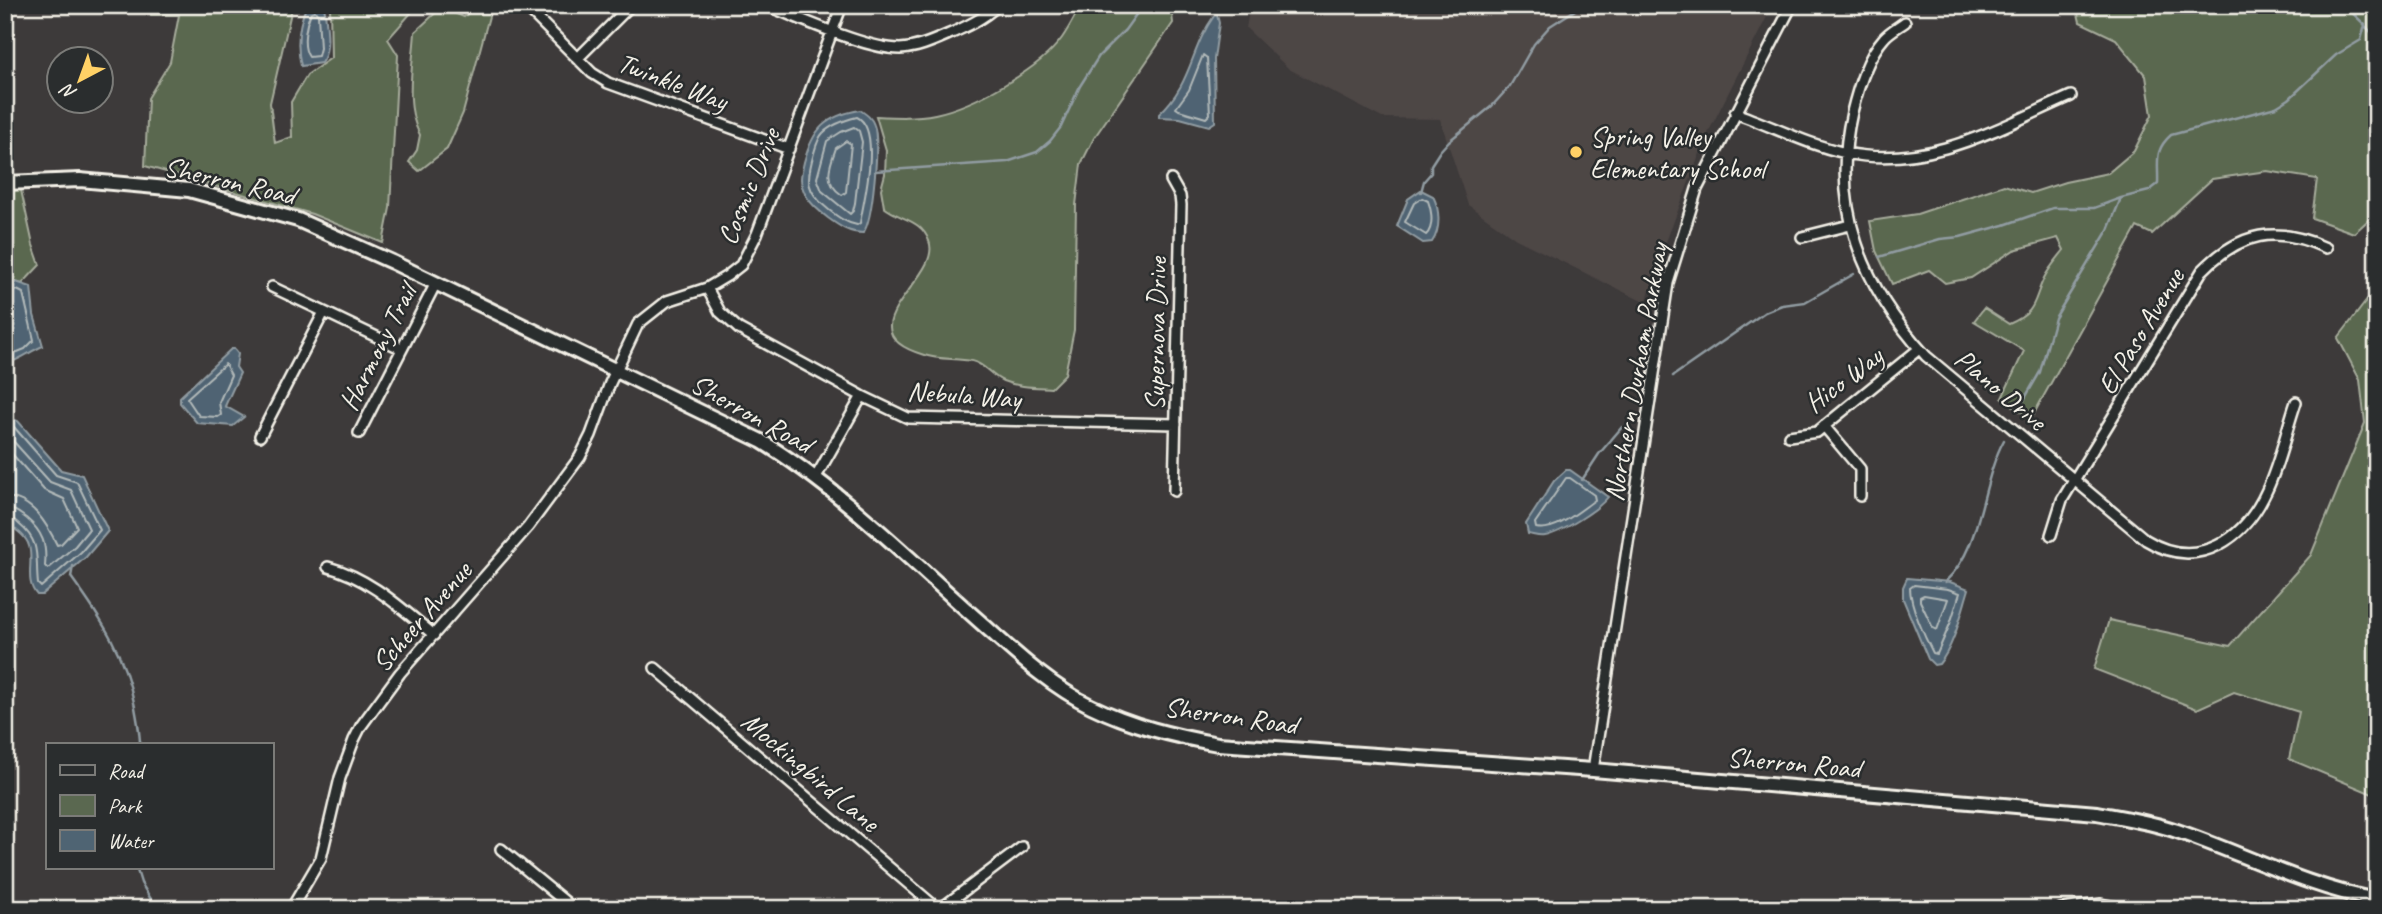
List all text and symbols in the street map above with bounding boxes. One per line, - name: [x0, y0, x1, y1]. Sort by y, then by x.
- street label: Twinkle Way: [613, 45, 735, 119]
- north arrow: [46, 46, 116, 116]
- text: N: [55, 77, 82, 105]
- place label: Spring Valley Elementary School: [1590, 119, 1770, 186]
- street label: Cosmic Drive: [709, 121, 788, 249]
- marker: Spring Valley Elementary School: [1568, 144, 1584, 160]
- street label: Sherron Road: [161, 148, 303, 213]
- street label: Northern Durham Parkway: [1596, 238, 1676, 504]
- street label: Supernova Drive: [1137, 255, 1174, 411]
- street label: El Paso Avenue: [2089, 260, 2193, 401]
- street label: Harmony Trail: [331, 274, 427, 416]
- street label: Hico Way: [1797, 337, 1891, 420]
- street label: Plano Drive: [1948, 341, 2055, 439]
- street label: Sherron Road: [685, 366, 822, 463]
- street label: Nebula Way: [906, 373, 1024, 416]
- street label: Scheer Avenue: [364, 552, 480, 679]
- street label: Sherron Road: [1162, 689, 1303, 743]
- street label: Mockingbird Lane: [735, 704, 888, 840]
- street label: Sherron Road: [1726, 739, 1866, 786]
- legend: [46, 743, 273, 869]
- text: Road: [108, 758, 147, 784]
- text: Park: [108, 793, 143, 819]
- text: Water: [108, 828, 155, 854]

